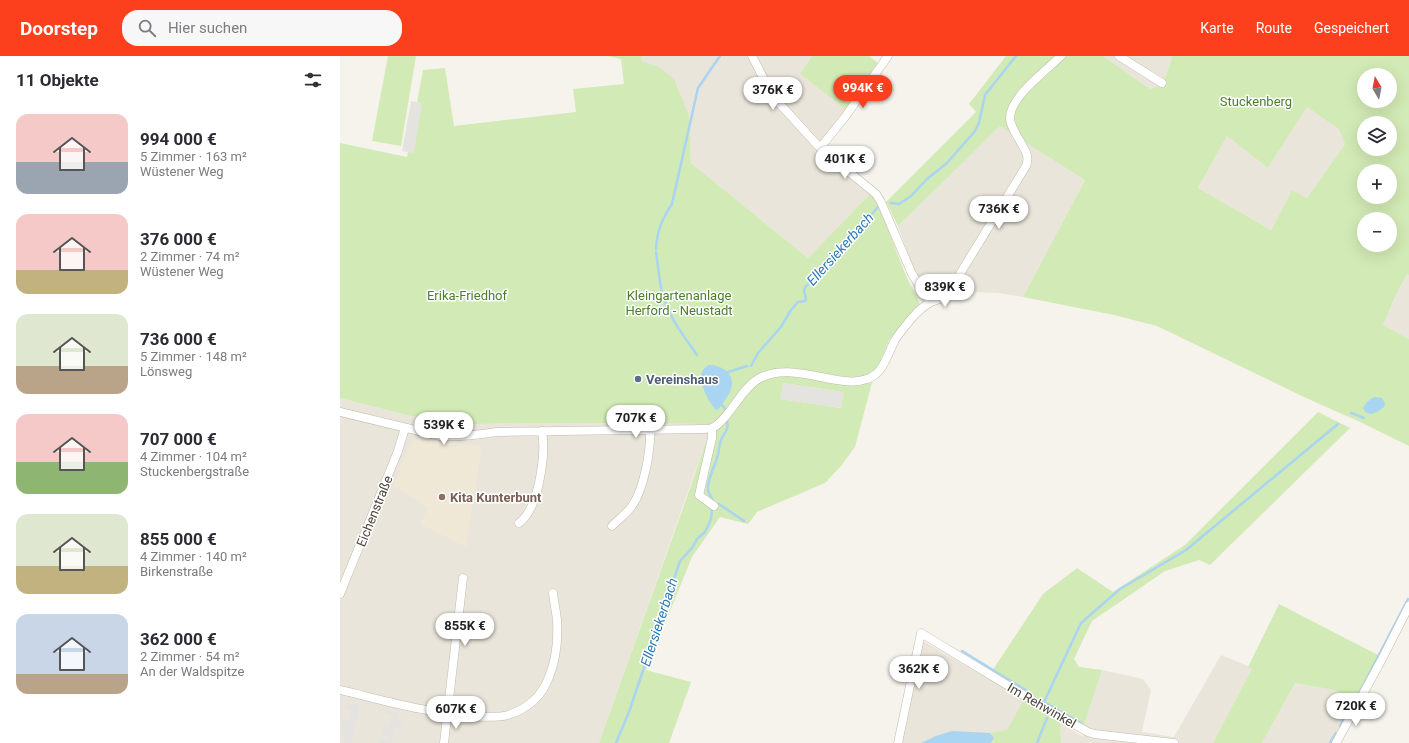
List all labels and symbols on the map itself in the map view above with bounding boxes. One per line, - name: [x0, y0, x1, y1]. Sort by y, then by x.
- north arrow: [1357, 68, 1397, 108]
- pin: 994K €: [830, 75, 896, 109]
- pin: 376K €: [740, 77, 806, 111]
- park label: Stuckenberg: [1220, 94, 1292, 109]
- pin: 401K €: [812, 146, 878, 180]
- pin: 736K €: [966, 196, 1032, 230]
- water label: Ellersiekerbach: [803, 210, 877, 288]
- pin: 839K €: [912, 274, 978, 308]
- park label: Erika-Friedhof: [427, 288, 508, 303]
- park label: Kleingartenanlage Herford - Neustadt: [625, 288, 733, 318]
- place label: Vereinshaus: [646, 372, 719, 387]
- marker: Vereinshaus: [633, 374, 643, 384]
- pin: 707K €: [603, 405, 669, 439]
- pin: 539K €: [411, 412, 477, 446]
- street label: Eichenstraße: [353, 473, 396, 549]
- place label: Kita Kunterbunt: [450, 490, 542, 505]
- marker: Kita Kunterbunt: [437, 492, 447, 502]
- water label: Ellersiekerbach: [637, 576, 681, 668]
- pin: 855K €: [432, 613, 498, 647]
- pin: 362K €: [886, 656, 952, 690]
- street label: Im Rehwinkel: [1005, 680, 1079, 731]
- pin: 720K €: [1323, 693, 1389, 727]
- pin: 607K €: [423, 696, 489, 730]

